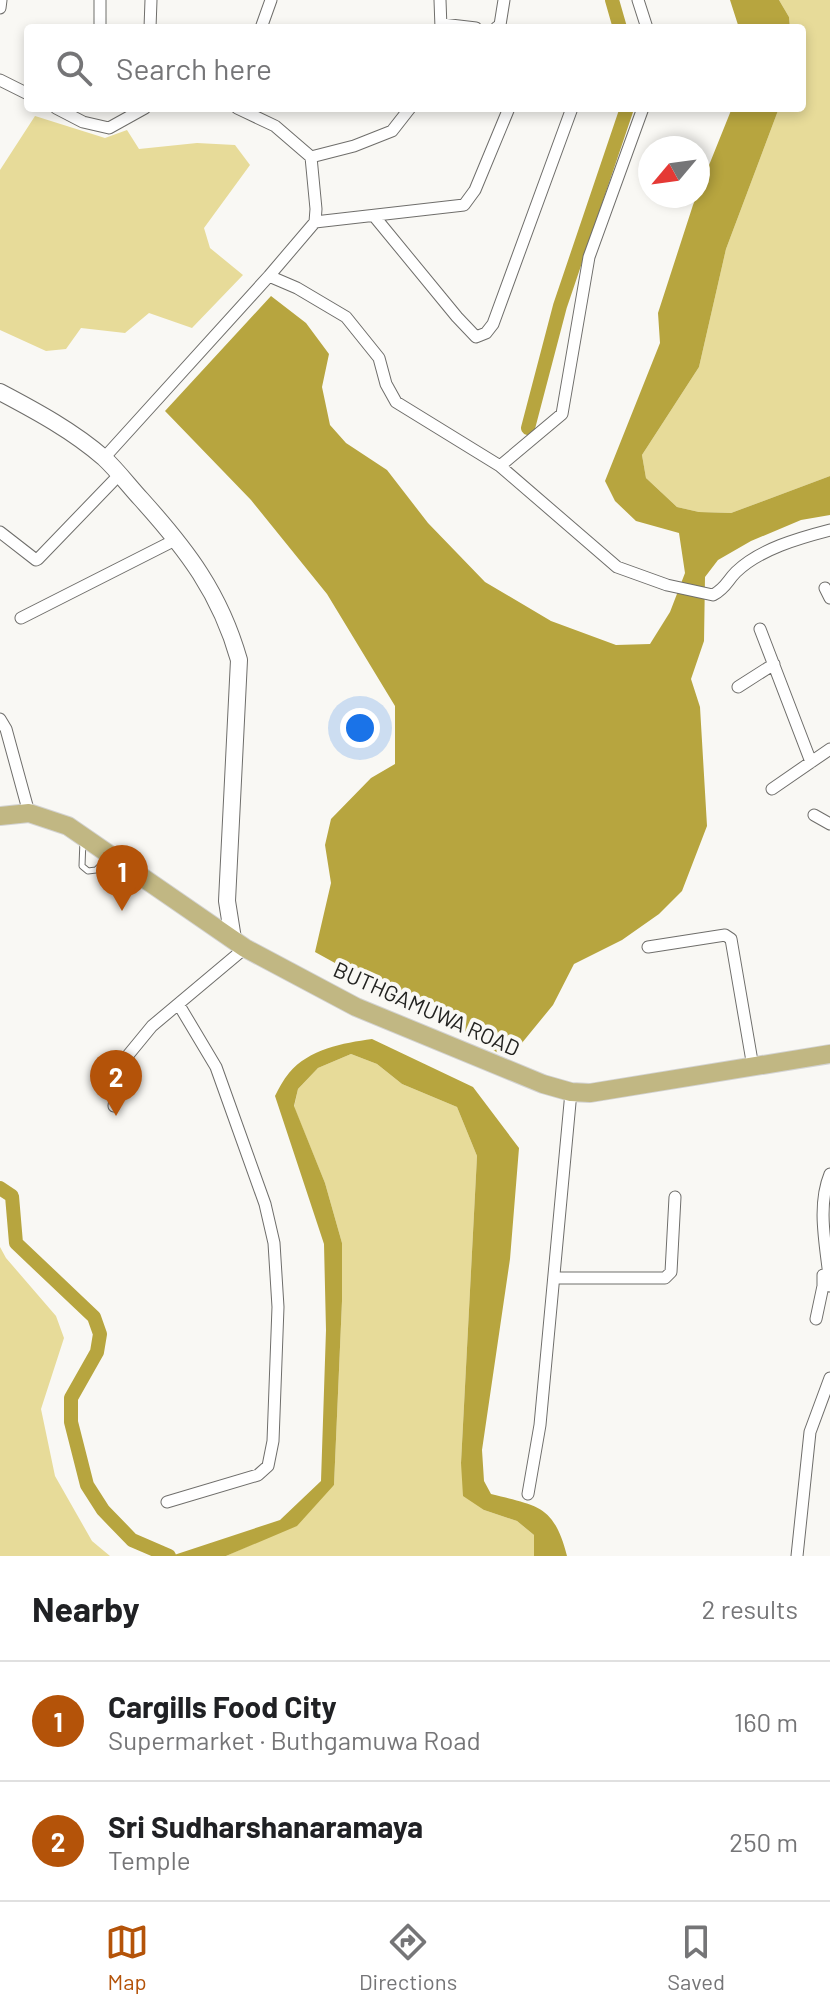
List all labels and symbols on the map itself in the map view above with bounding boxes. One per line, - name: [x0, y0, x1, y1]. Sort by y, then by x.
- north arrow: [638, 136, 710, 208]
- your location: [340, 708, 380, 748]
- pin: 1: [96, 845, 148, 911]
- street label: BUTHGAMUWA ROAD: [330, 955, 524, 1061]
- pin: 2: [90, 1050, 142, 1116]

